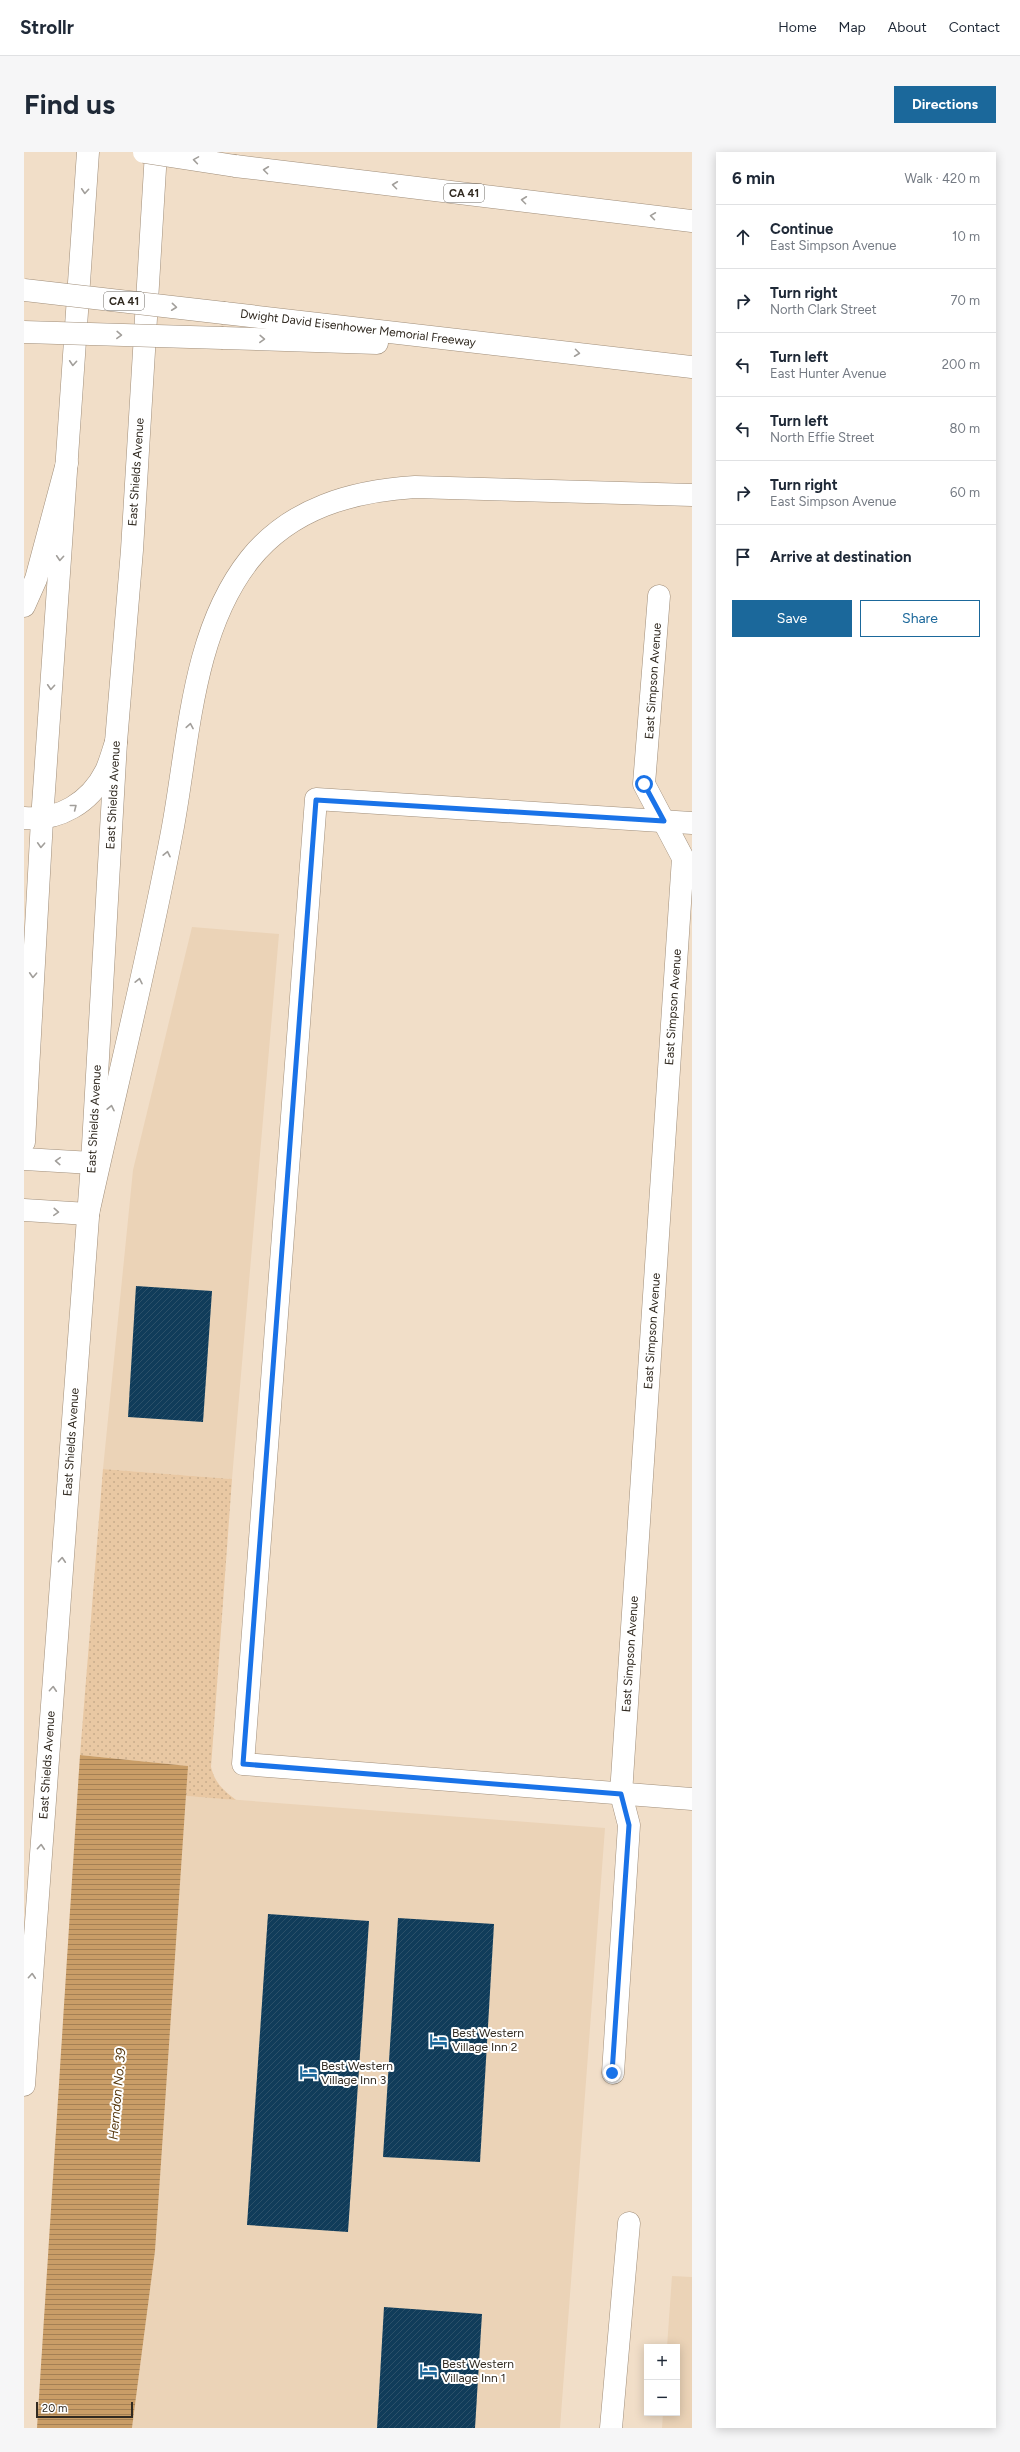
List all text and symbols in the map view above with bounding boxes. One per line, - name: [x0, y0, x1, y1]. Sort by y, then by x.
- text: Strollr: [20, 16, 74, 39]
- text: Home: [778, 19, 817, 36]
- text: Map: [839, 19, 866, 36]
- text: About: [888, 19, 927, 36]
- text: Contact: [949, 19, 1000, 36]
- button: Directions: [894, 86, 996, 123]
- text: Find us: [24, 87, 115, 121]
- one-way arrow: [193, 156, 199, 165]
- one-way arrow: [263, 166, 269, 175]
- text: 6 min: [732, 168, 775, 188]
- text: Walk · 420 m: [905, 171, 980, 186]
- one-way arrow: [392, 181, 398, 190]
- road number: CA 41: [444, 184, 484, 202]
- one-way arrow: [81, 188, 90, 194]
- one-way arrow: [521, 196, 527, 205]
- one-way arrow: [650, 212, 656, 221]
- text: Continue: [770, 220, 833, 238]
- icon: ahead: [732, 226, 754, 248]
- text: 10 m: [952, 229, 980, 244]
- text: East Simpson Avenue: [770, 238, 896, 253]
- text: Turn right: [770, 284, 838, 302]
- icon: right: [732, 290, 754, 312]
- road number: CA 41: [104, 292, 144, 310]
- text: 70 m: [950, 293, 980, 308]
- one-way arrow: [171, 302, 177, 311]
- text: North Clark Street: [770, 302, 877, 317]
- street label: Dwight David Eisenhower Memorial Freeway: [239, 307, 477, 350]
- one-way arrow: [116, 330, 122, 339]
- one-way arrow: [259, 335, 265, 344]
- one-way arrow: [574, 348, 580, 357]
- text: Turn left: [770, 348, 828, 366]
- icon: left: [732, 354, 754, 376]
- text: 200 m: [942, 357, 980, 372]
- one-way arrow: [69, 359, 78, 366]
- text: East Hunter Avenue: [770, 366, 886, 381]
- text: Turn left: [770, 412, 828, 430]
- street label: East Shields Avenue: [125, 417, 147, 527]
- icon: left: [732, 418, 754, 440]
- text: 80 m: [949, 421, 980, 436]
- text: North Effie Street: [770, 430, 874, 445]
- text: Turn right: [770, 476, 838, 494]
- icon: right: [732, 482, 754, 504]
- text: 60 m: [950, 485, 980, 500]
- text: East Simpson Avenue: [770, 494, 896, 509]
- icon: arrive: [732, 546, 754, 568]
- text: Arrive at destination: [770, 548, 911, 566]
- one-way arrow: [56, 555, 65, 561]
- button: Save: [732, 600, 852, 637]
- button: Share: [860, 600, 980, 637]
- street label: East Simpson Avenue: [642, 622, 664, 740]
- one-way arrow: [47, 684, 56, 690]
- one-way arrow: [185, 723, 194, 729]
- street label: East Shields Avenue: [103, 740, 123, 850]
- route start: [635, 775, 653, 793]
- one-way arrow: [70, 804, 77, 811]
- one-way arrow: [36, 842, 45, 848]
- one-way arrow: [163, 851, 171, 857]
- street label: East Simpson Avenue: [662, 948, 684, 1066]
- one-way arrow: [29, 972, 38, 978]
- one-way arrow: [135, 978, 143, 984]
- street label: East Shields Avenue: [84, 1064, 104, 1174]
- one-way arrow: [107, 1104, 115, 1111]
- one-way arrow: [55, 1156, 61, 1165]
- one-way arrow: [53, 1208, 59, 1217]
- street label: East Simpson Avenue: [641, 1272, 663, 1390]
- street label: East Shields Avenue: [60, 1387, 82, 1497]
- one-way arrow: [58, 1556, 67, 1563]
- street label: East Simpson Avenue: [619, 1595, 641, 1713]
- one-way arrow: [48, 1686, 57, 1692]
- street label: East Shields Avenue: [36, 1710, 58, 1820]
- one-way arrow: [37, 1844, 46, 1850]
- one-way arrow: [27, 1973, 36, 1979]
- place label: Best Western Village Inn 2: [452, 2026, 524, 2054]
- hotel icon: Best Western Village Inn 2: [429, 2030, 449, 2050]
- water label: Herndon No. 39: [106, 2047, 129, 2141]
- place label: Best Western Village Inn 3: [321, 2059, 393, 2087]
- hotel icon: Best Western Village Inn 3: [298, 2063, 318, 2083]
- route end: [603, 2064, 621, 2082]
- map controls: [644, 2344, 680, 2416]
- button: +: [644, 2344, 680, 2380]
- place label: Best Western Village Inn 1: [442, 2357, 514, 2385]
- hotel icon: Best Western Village Inn 1: [419, 2361, 439, 2381]
- button: −: [644, 2380, 680, 2416]
- scale bar: [36, 2400, 133, 2419]
- text: 20 m: [42, 2402, 67, 2415]

